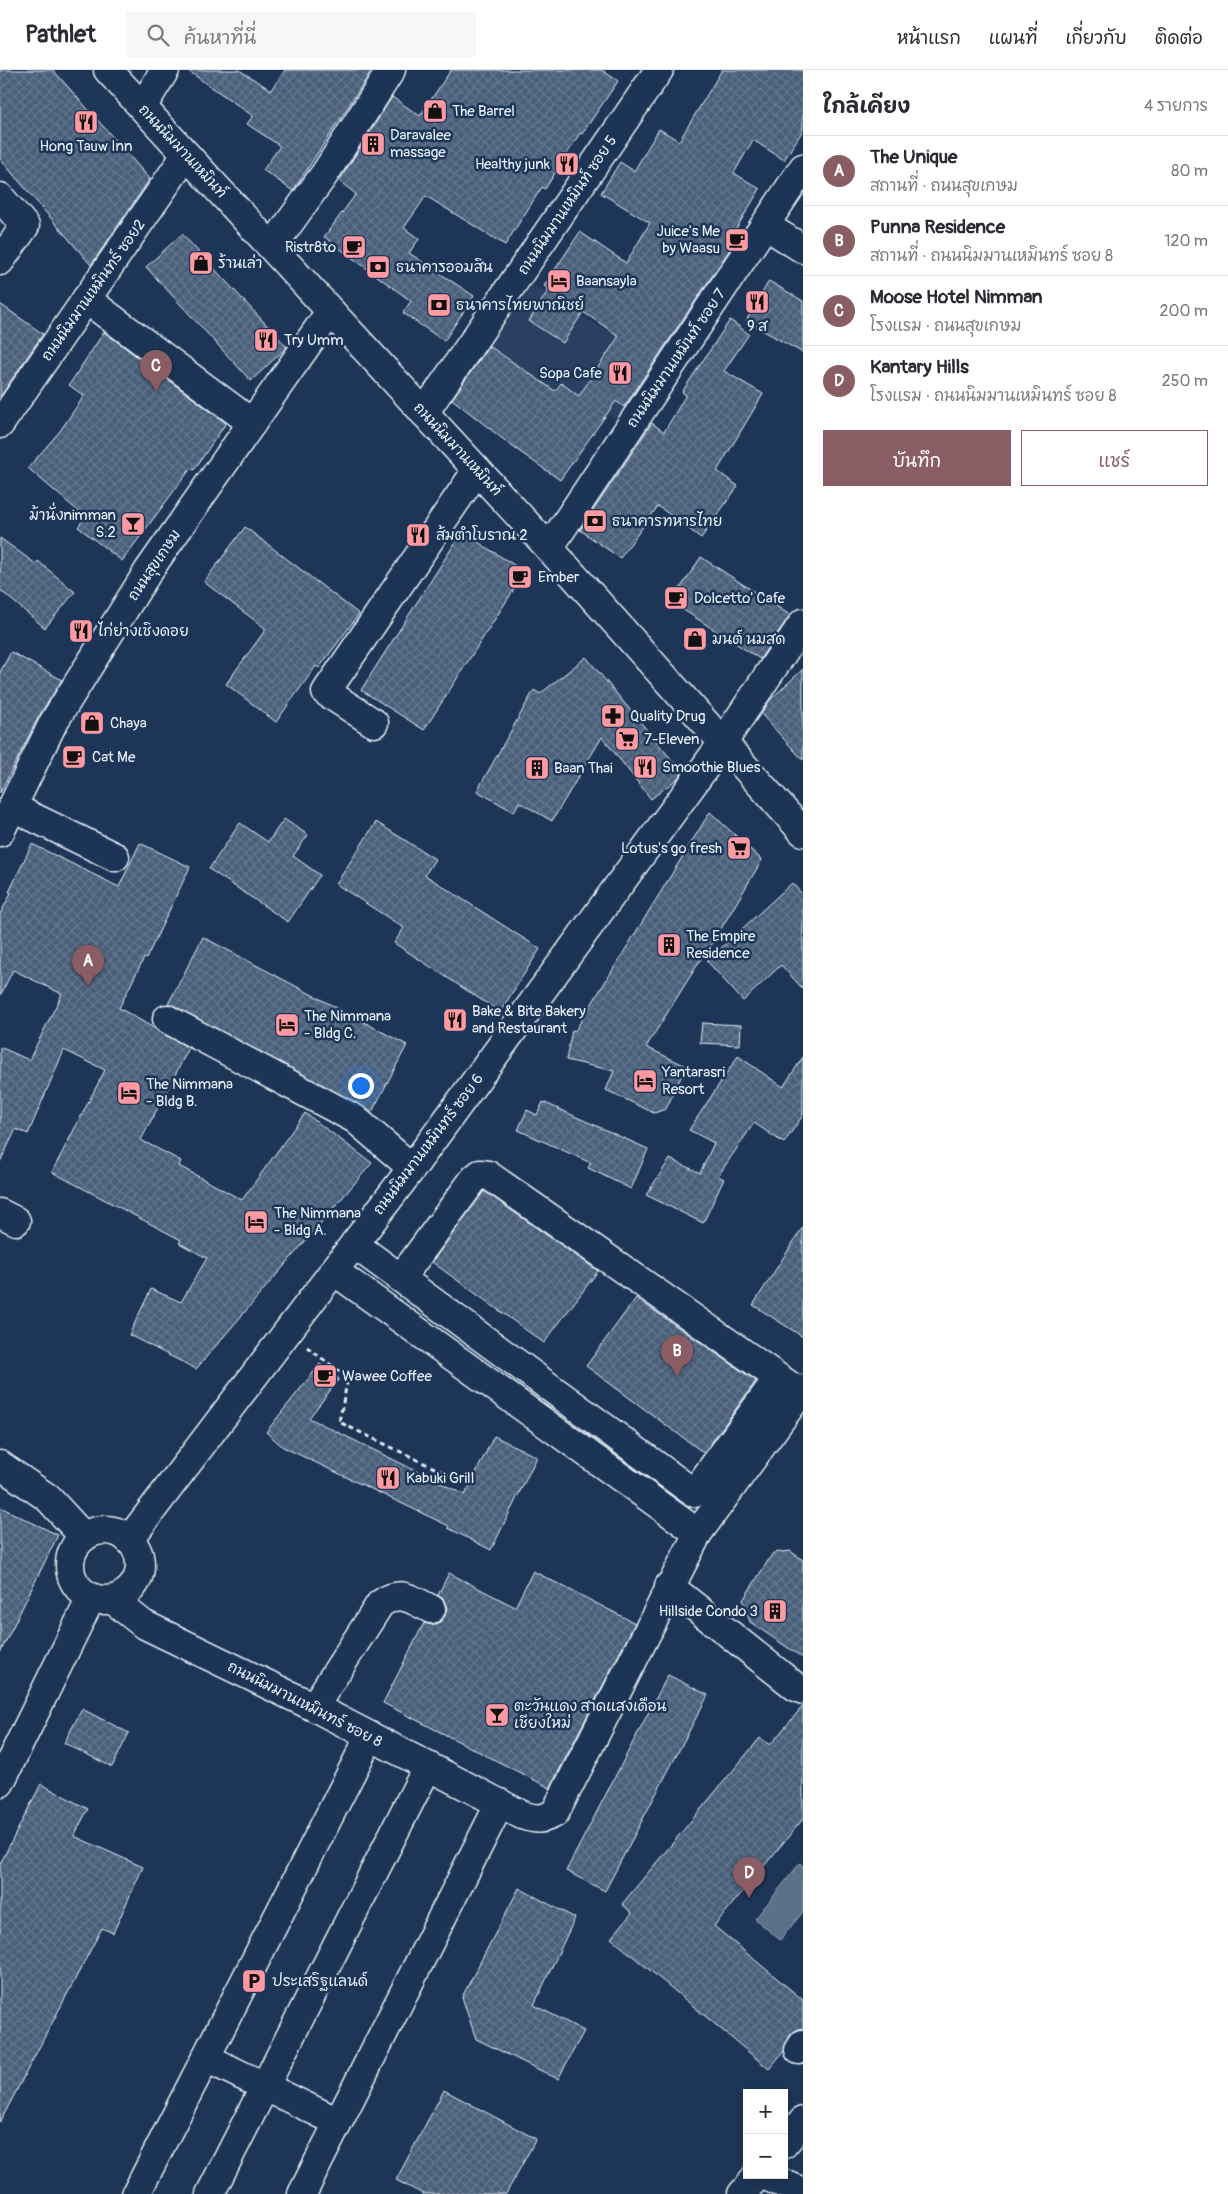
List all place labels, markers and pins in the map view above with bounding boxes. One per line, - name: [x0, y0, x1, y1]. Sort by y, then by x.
- shop icon: The Barrel: [422, 98, 448, 124]
- place label: The Barrel: [452, 102, 515, 121]
- restaurant icon: Hong Tauw Inn: [73, 109, 99, 135]
- place label: Daravalee massage: [390, 126, 451, 162]
- building icon: Daravalee massage: [360, 131, 386, 157]
- place label: Hong Tauw Inn: [40, 137, 132, 156]
- restaurant icon: Healthy junk: [554, 151, 580, 177]
- place label: Healthy junk: [475, 155, 551, 174]
- place label: Juice's Me by Waasu: [656, 222, 721, 258]
- cafe icon: Juice's Me by Waasu: [724, 227, 750, 253]
- cafe icon: Ristr8to: [341, 234, 367, 260]
- place label: Ristr8to: [285, 238, 336, 257]
- shop icon: ร้านเล่า: [188, 250, 214, 276]
- place label: ร้านเล่า: [218, 253, 262, 273]
- bank icon: ธนาคารออมสิน: [365, 254, 391, 280]
- place label: ธนาคารออมสิน: [396, 258, 493, 277]
- hotel icon: Baansayla: [546, 268, 572, 294]
- place label: Baansayla: [576, 272, 637, 291]
- restaurant icon: 9 ส: [744, 289, 770, 315]
- bank icon: ธนาคารไทยพาณิชย์: [426, 292, 452, 318]
- place label: ธนาคารไทยพาณิชย์: [456, 295, 584, 315]
- place label: 9 ส: [747, 317, 769, 336]
- restaurant icon: Try Umm: [253, 327, 279, 353]
- place label: Try Umm: [284, 331, 343, 350]
- pin: C: [140, 350, 172, 391]
- restaurant icon: Sopa Cafe: [607, 360, 633, 386]
- place label: Sopa Cafe: [539, 364, 603, 383]
- place label: ม้านั่งnimman S.2: [29, 502, 116, 542]
- bank icon: ธนาคารทหารไทย: [582, 508, 608, 534]
- bar icon: ม้านั่งnimman S.2: [120, 511, 146, 537]
- place label: ธนาคารทหารไทย: [612, 511, 723, 531]
- restaurant icon: ส้มตำโบราณ 2: [405, 522, 431, 548]
- place label: ส้มตำโบราณ 2: [436, 525, 528, 545]
- cafe icon: Ember: [507, 564, 533, 590]
- place label: Ember: [538, 568, 580, 587]
- cafe icon: Dolcetto' Cafe: [663, 585, 689, 611]
- place label: Dolcetto' Cafe: [694, 589, 786, 608]
- restaurant icon: ไก่ย่างเชิงดอย: [68, 618, 94, 644]
- place label: ไก่ย่างเชิงดอย: [97, 621, 189, 641]
- shop icon: มนต์ นมสด: [682, 626, 708, 652]
- place label: มนต์ นมสด: [712, 629, 786, 649]
- pharmacy icon: Quality Drug: [600, 703, 626, 729]
- place label: Quality Drug: [630, 707, 705, 726]
- shop icon: Chaya: [79, 710, 105, 736]
- place label: Chaya: [110, 714, 147, 733]
- supermarket icon: 7-Eleven: [614, 726, 640, 752]
- place label: 7-Eleven: [644, 730, 699, 749]
- cafe icon: Cat Me: [61, 744, 87, 770]
- place label: Cat Me: [92, 748, 136, 767]
- restaurant icon: Smoothie Blues: [632, 754, 658, 780]
- building icon: Baan Thai: [524, 755, 550, 781]
- place label: Smoothie Blues: [662, 758, 761, 777]
- place label: Baan Thai: [554, 759, 613, 778]
- supermarket icon: Lotus's go fresh: [726, 835, 752, 861]
- place label: Lotus's go fresh: [621, 839, 722, 858]
- place label: The Empire Residence: [686, 927, 756, 963]
- building icon: The Empire Residence: [656, 932, 682, 958]
- pin: A: [72, 945, 104, 986]
- place label: Bake & Bite Bakery and Restaurant: [472, 1002, 586, 1038]
- place label: The Nimmana - Bldg C.: [304, 1007, 391, 1043]
- restaurant icon: Bake & Bite Bakery and Restaurant: [442, 1007, 468, 1033]
- hotel icon: The Nimmana - Bldg C.: [274, 1012, 300, 1038]
- place label: Yantarasri Resort: [661, 1063, 725, 1099]
- hotel icon: Yantarasri Resort: [632, 1068, 658, 1094]
- place label: The Nimmana - Bldg B.: [146, 1075, 233, 1111]
- hotel icon: The Nimmana - Bldg B.: [116, 1080, 142, 1106]
- place label: The Nimmana - Bldg A.: [274, 1204, 361, 1240]
- hotel icon: The Nimmana - Bldg A.: [243, 1209, 269, 1235]
- pin: B: [661, 1335, 693, 1376]
- cafe icon: Wawee Coffee: [312, 1363, 338, 1389]
- place label: Wawee Coffee: [342, 1367, 432, 1386]
- restaurant icon: Kabuki Grill: [375, 1465, 401, 1491]
- place label: Kabuki Grill: [406, 1469, 474, 1488]
- building icon: Hillside Condo 3: [762, 1598, 788, 1624]
- place label: Hillside Condo 3: [659, 1602, 758, 1621]
- place label: ตะวันแดง สาดแสงเดือน เชียงใหม่: [514, 1697, 667, 1733]
- bar icon: ตะวันแดง สาดแสงเดือน เชียงใหม่: [484, 1702, 510, 1728]
- pin: D: [733, 1857, 765, 1898]
- parking icon: ประเสริฐแลนด์: [241, 1968, 267, 1994]
- place label: ประเสริฐแลนด์: [272, 1971, 368, 1991]

